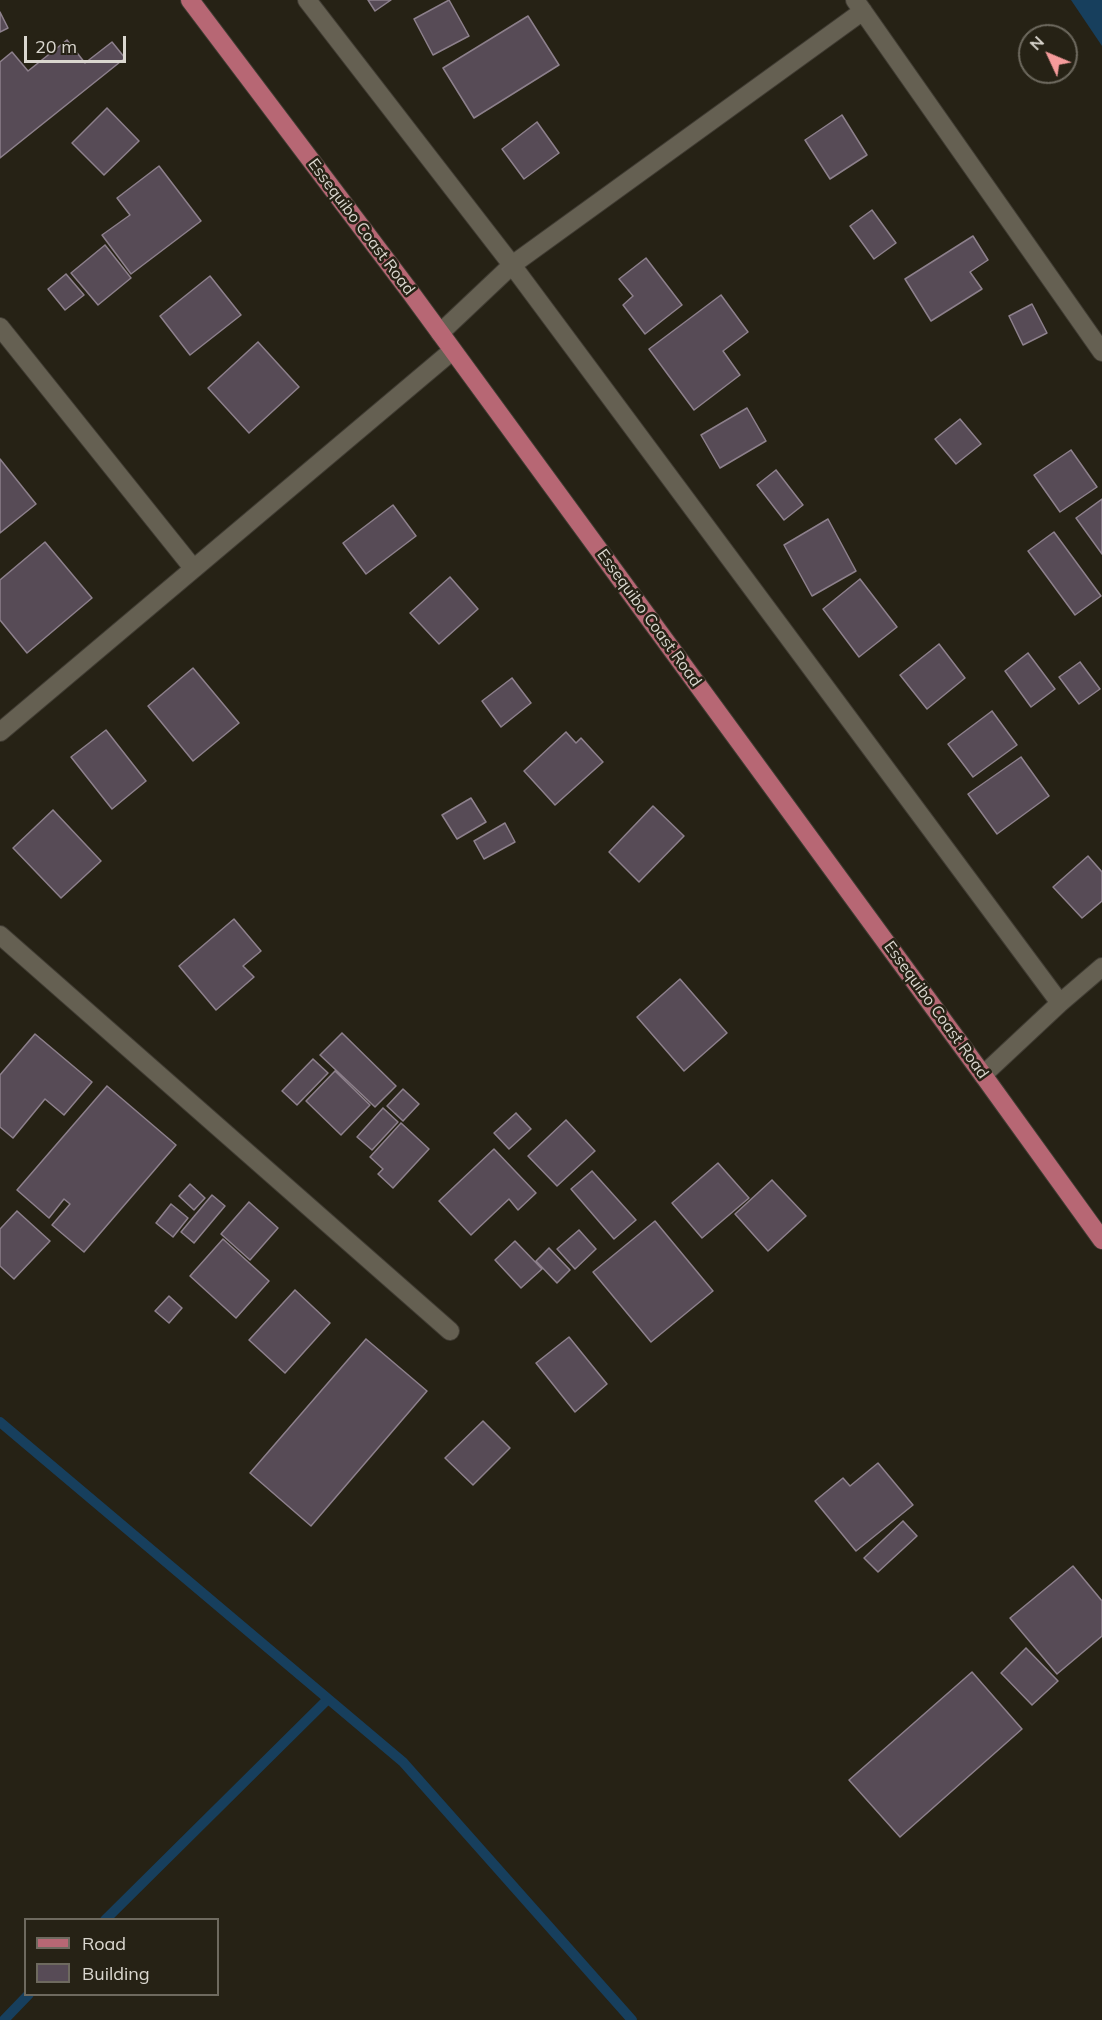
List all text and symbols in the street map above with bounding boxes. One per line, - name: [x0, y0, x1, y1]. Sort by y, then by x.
- scale bar: [27, 24, 129, 62]
- north arrow: [1018, 24, 1078, 84]
- text: N: [1025, 32, 1048, 54]
- text: 20 m: [35, 35, 77, 58]
- street label: Essequibo Coast Road: [304, 155, 418, 299]
- street label: Essequibo Coast Road: [593, 545, 705, 691]
- street label: Essequibo Coast Road: [880, 937, 992, 1083]
- legend: [24, 1918, 219, 1996]
- text: Road: [82, 1932, 126, 1955]
- text: Building: [82, 1962, 150, 1985]

